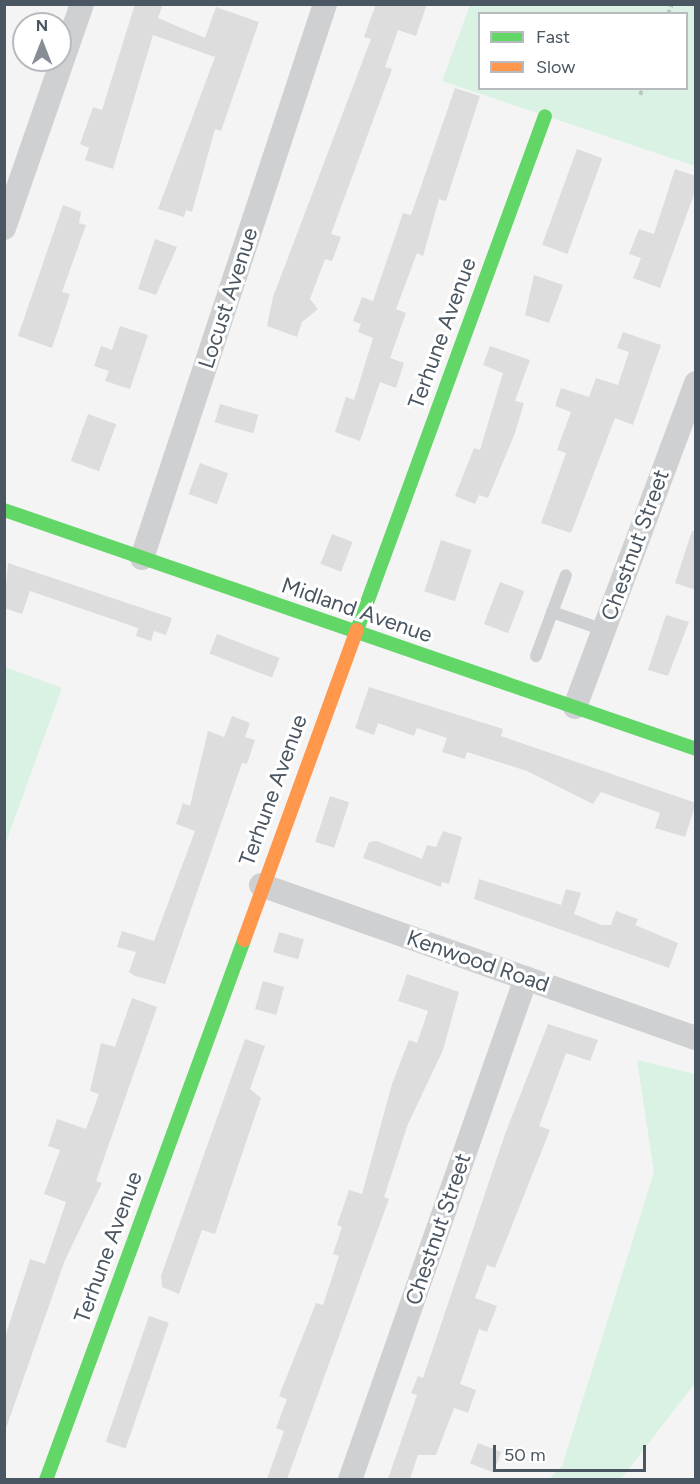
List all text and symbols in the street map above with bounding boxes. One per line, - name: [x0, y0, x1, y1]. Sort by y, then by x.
- north arrow: [12, 12, 72, 72]
- legend: [478, 12, 688, 90]
- text: N: [36, 16, 48, 35]
- text: Fast: [536, 26, 570, 48]
- text: Slow: [536, 56, 575, 78]
- street label: Locust Avenue: [193, 224, 263, 372]
- street label: Terhune Avenue: [402, 254, 482, 412]
- street label: Chestnut Street: [595, 466, 675, 624]
- street label: Midland Avenue: [278, 572, 436, 648]
- street label: Terhune Avenue: [233, 711, 313, 869]
- street label: Kenwood Road: [403, 924, 553, 998]
- street label: Chestnut Street: [400, 1150, 476, 1308]
- street label: Terhune Avenue: [68, 1168, 148, 1326]
- scale bar: [496, 1433, 649, 1471]
- text: 50 m: [504, 1444, 546, 1466]

